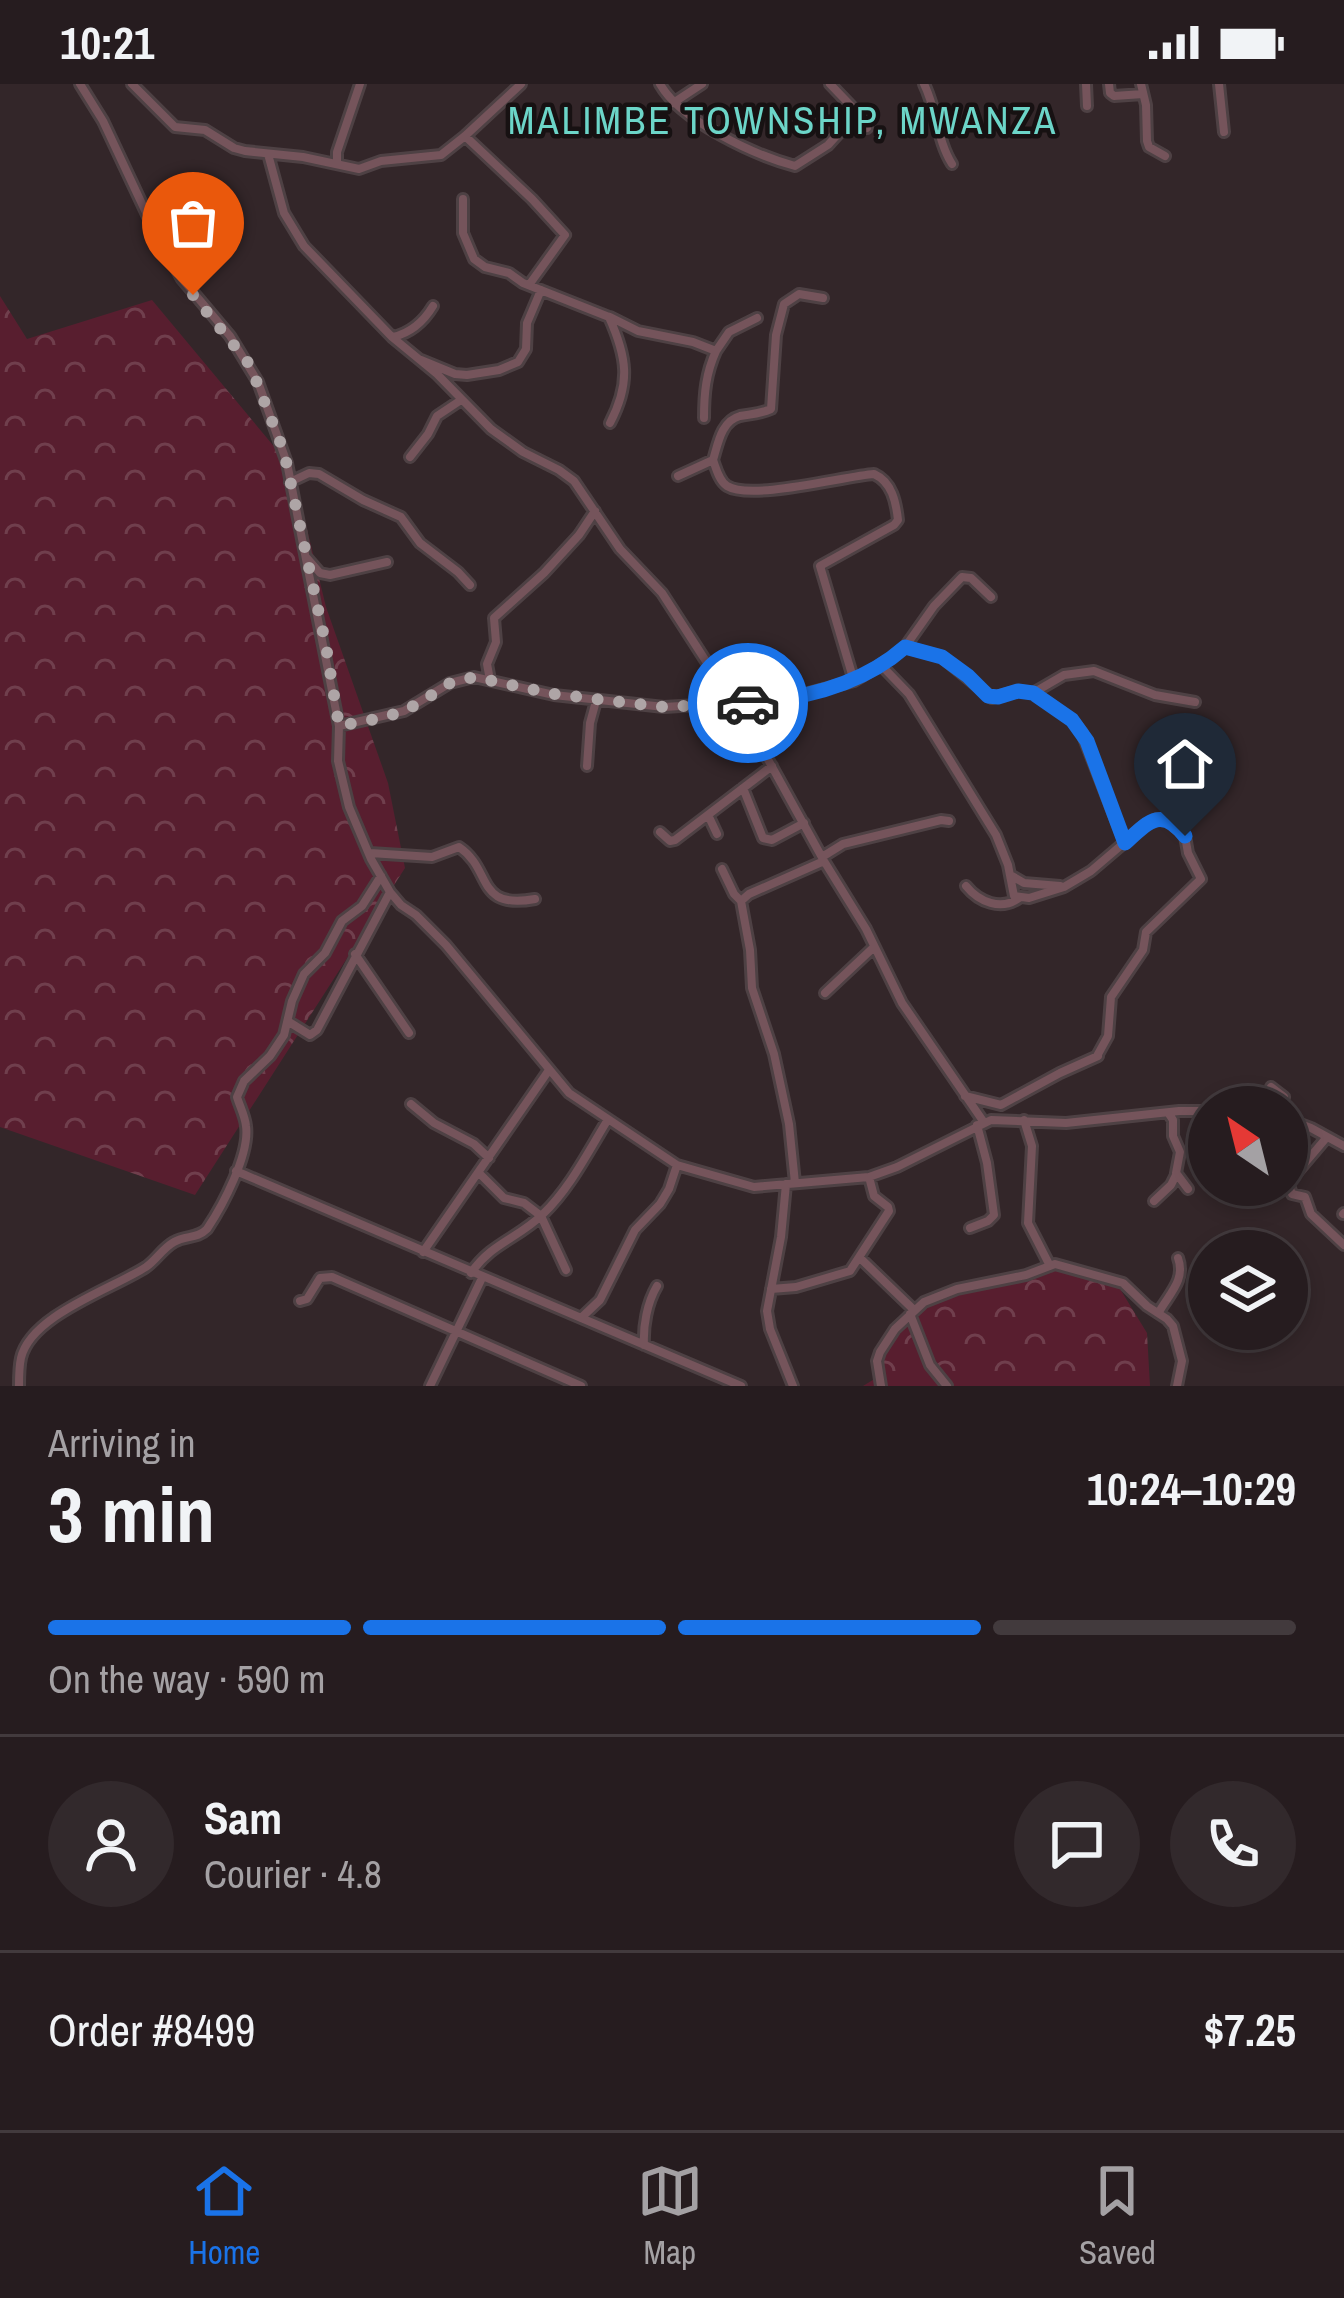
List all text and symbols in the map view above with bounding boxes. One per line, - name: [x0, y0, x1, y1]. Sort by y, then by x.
- text: 10:21: [60, 12, 154, 73]
- district label: MALIMBE TOWNSHIP, MWANZA: [508, 94, 1058, 146]
- pin: [142, 172, 244, 295]
- icon: bag: [160, 190, 226, 256]
- courier: [688, 643, 808, 763]
- icon: car: [715, 670, 781, 736]
- pin: [1134, 713, 1236, 836]
- icon: home: [1152, 731, 1218, 797]
- north arrow: [1188, 1086, 1308, 1206]
- map controls: [1188, 1086, 1308, 1350]
- button: layers: [1188, 1230, 1308, 1350]
- text: Arriving in: [48, 1417, 196, 1469]
- text: 10:24–10:29: [1087, 1458, 1296, 1519]
- text: 3 min: [48, 1461, 215, 1566]
- text: On the way · 590 m: [48, 1653, 325, 1705]
- button: person: [48, 1781, 174, 1907]
- button: chat: [1014, 1781, 1140, 1907]
- button: phone: [1170, 1781, 1296, 1907]
- text: Sam: [204, 1787, 282, 1848]
- text: Courier · 4.8: [204, 1848, 382, 1900]
- text: Order #8499: [48, 1999, 255, 2060]
- text: $7.25: [1204, 1999, 1296, 2060]
- tab: Home: [188, 2158, 260, 2274]
- tab: Map: [637, 2158, 703, 2274]
- tab: Saved: [1079, 2158, 1156, 2274]

